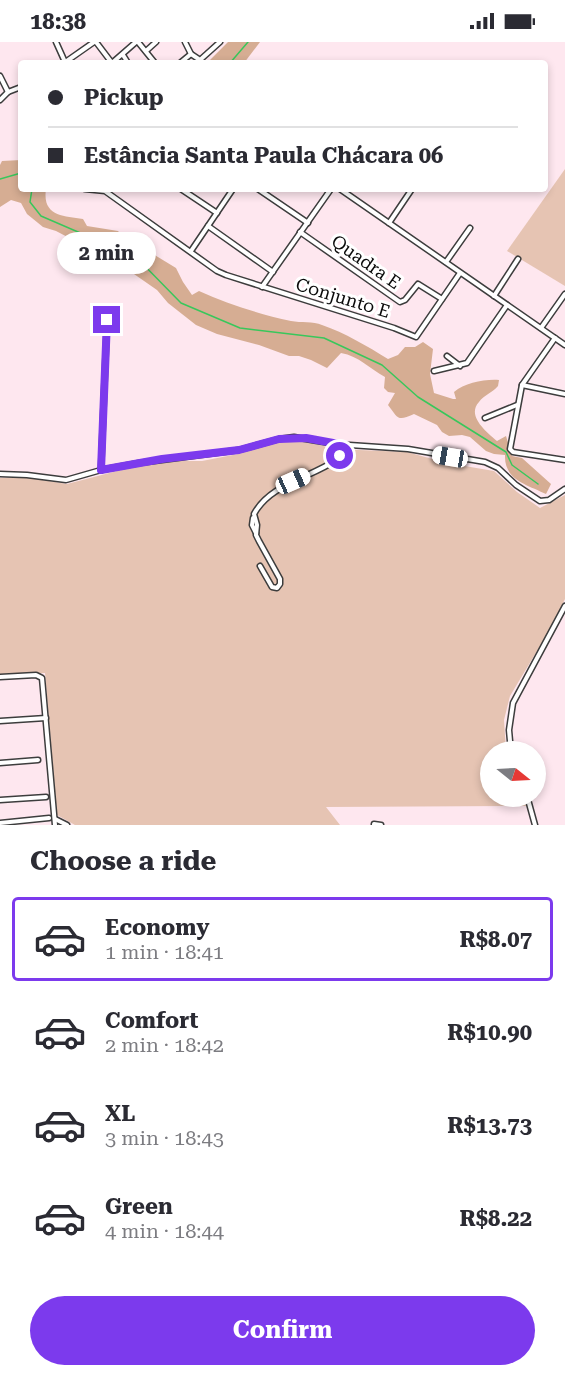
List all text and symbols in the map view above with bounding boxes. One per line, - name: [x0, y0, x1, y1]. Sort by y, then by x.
- text: 18:38: [30, 9, 86, 34]
- text: Pickup: [84, 85, 164, 110]
- text: Estância Santa Paula Chácara 06: [84, 143, 443, 168]
- street label: Quadra E: [328, 230, 405, 293]
- callout: 2 min: [57, 233, 156, 275]
- text: 2 min: [79, 241, 134, 265]
- street label: Conjunto E: [293, 273, 393, 322]
- route end: [93, 306, 120, 333]
- route start: [326, 442, 353, 469]
- car: [431, 445, 469, 469]
- car: [273, 465, 313, 497]
- north arrow: [480, 741, 546, 807]
- map controls: [480, 741, 546, 807]
- text: Choose a ride: [30, 845, 216, 877]
- icon: car: [33, 912, 87, 966]
- text: Economy: [105, 915, 209, 940]
- text: R$8.07: [459, 927, 532, 952]
- text: 1 min · 18:41: [105, 940, 224, 964]
- icon: car: [33, 1005, 87, 1059]
- text: Comfort: [105, 1008, 198, 1033]
- text: R$10.90: [447, 1020, 532, 1045]
- text: 2 min · 18:42: [105, 1033, 224, 1057]
- icon: car: [33, 1098, 87, 1152]
- text: XL: [105, 1101, 135, 1126]
- text: R$13.73: [447, 1113, 532, 1138]
- text: 3 min · 18:43: [105, 1126, 224, 1150]
- icon: car: [33, 1191, 87, 1245]
- text: Green: [105, 1194, 173, 1219]
- text: R$8.22: [459, 1206, 532, 1231]
- text: 4 min · 18:44: [105, 1219, 224, 1243]
- button: Confirm: [30, 1296, 535, 1365]

